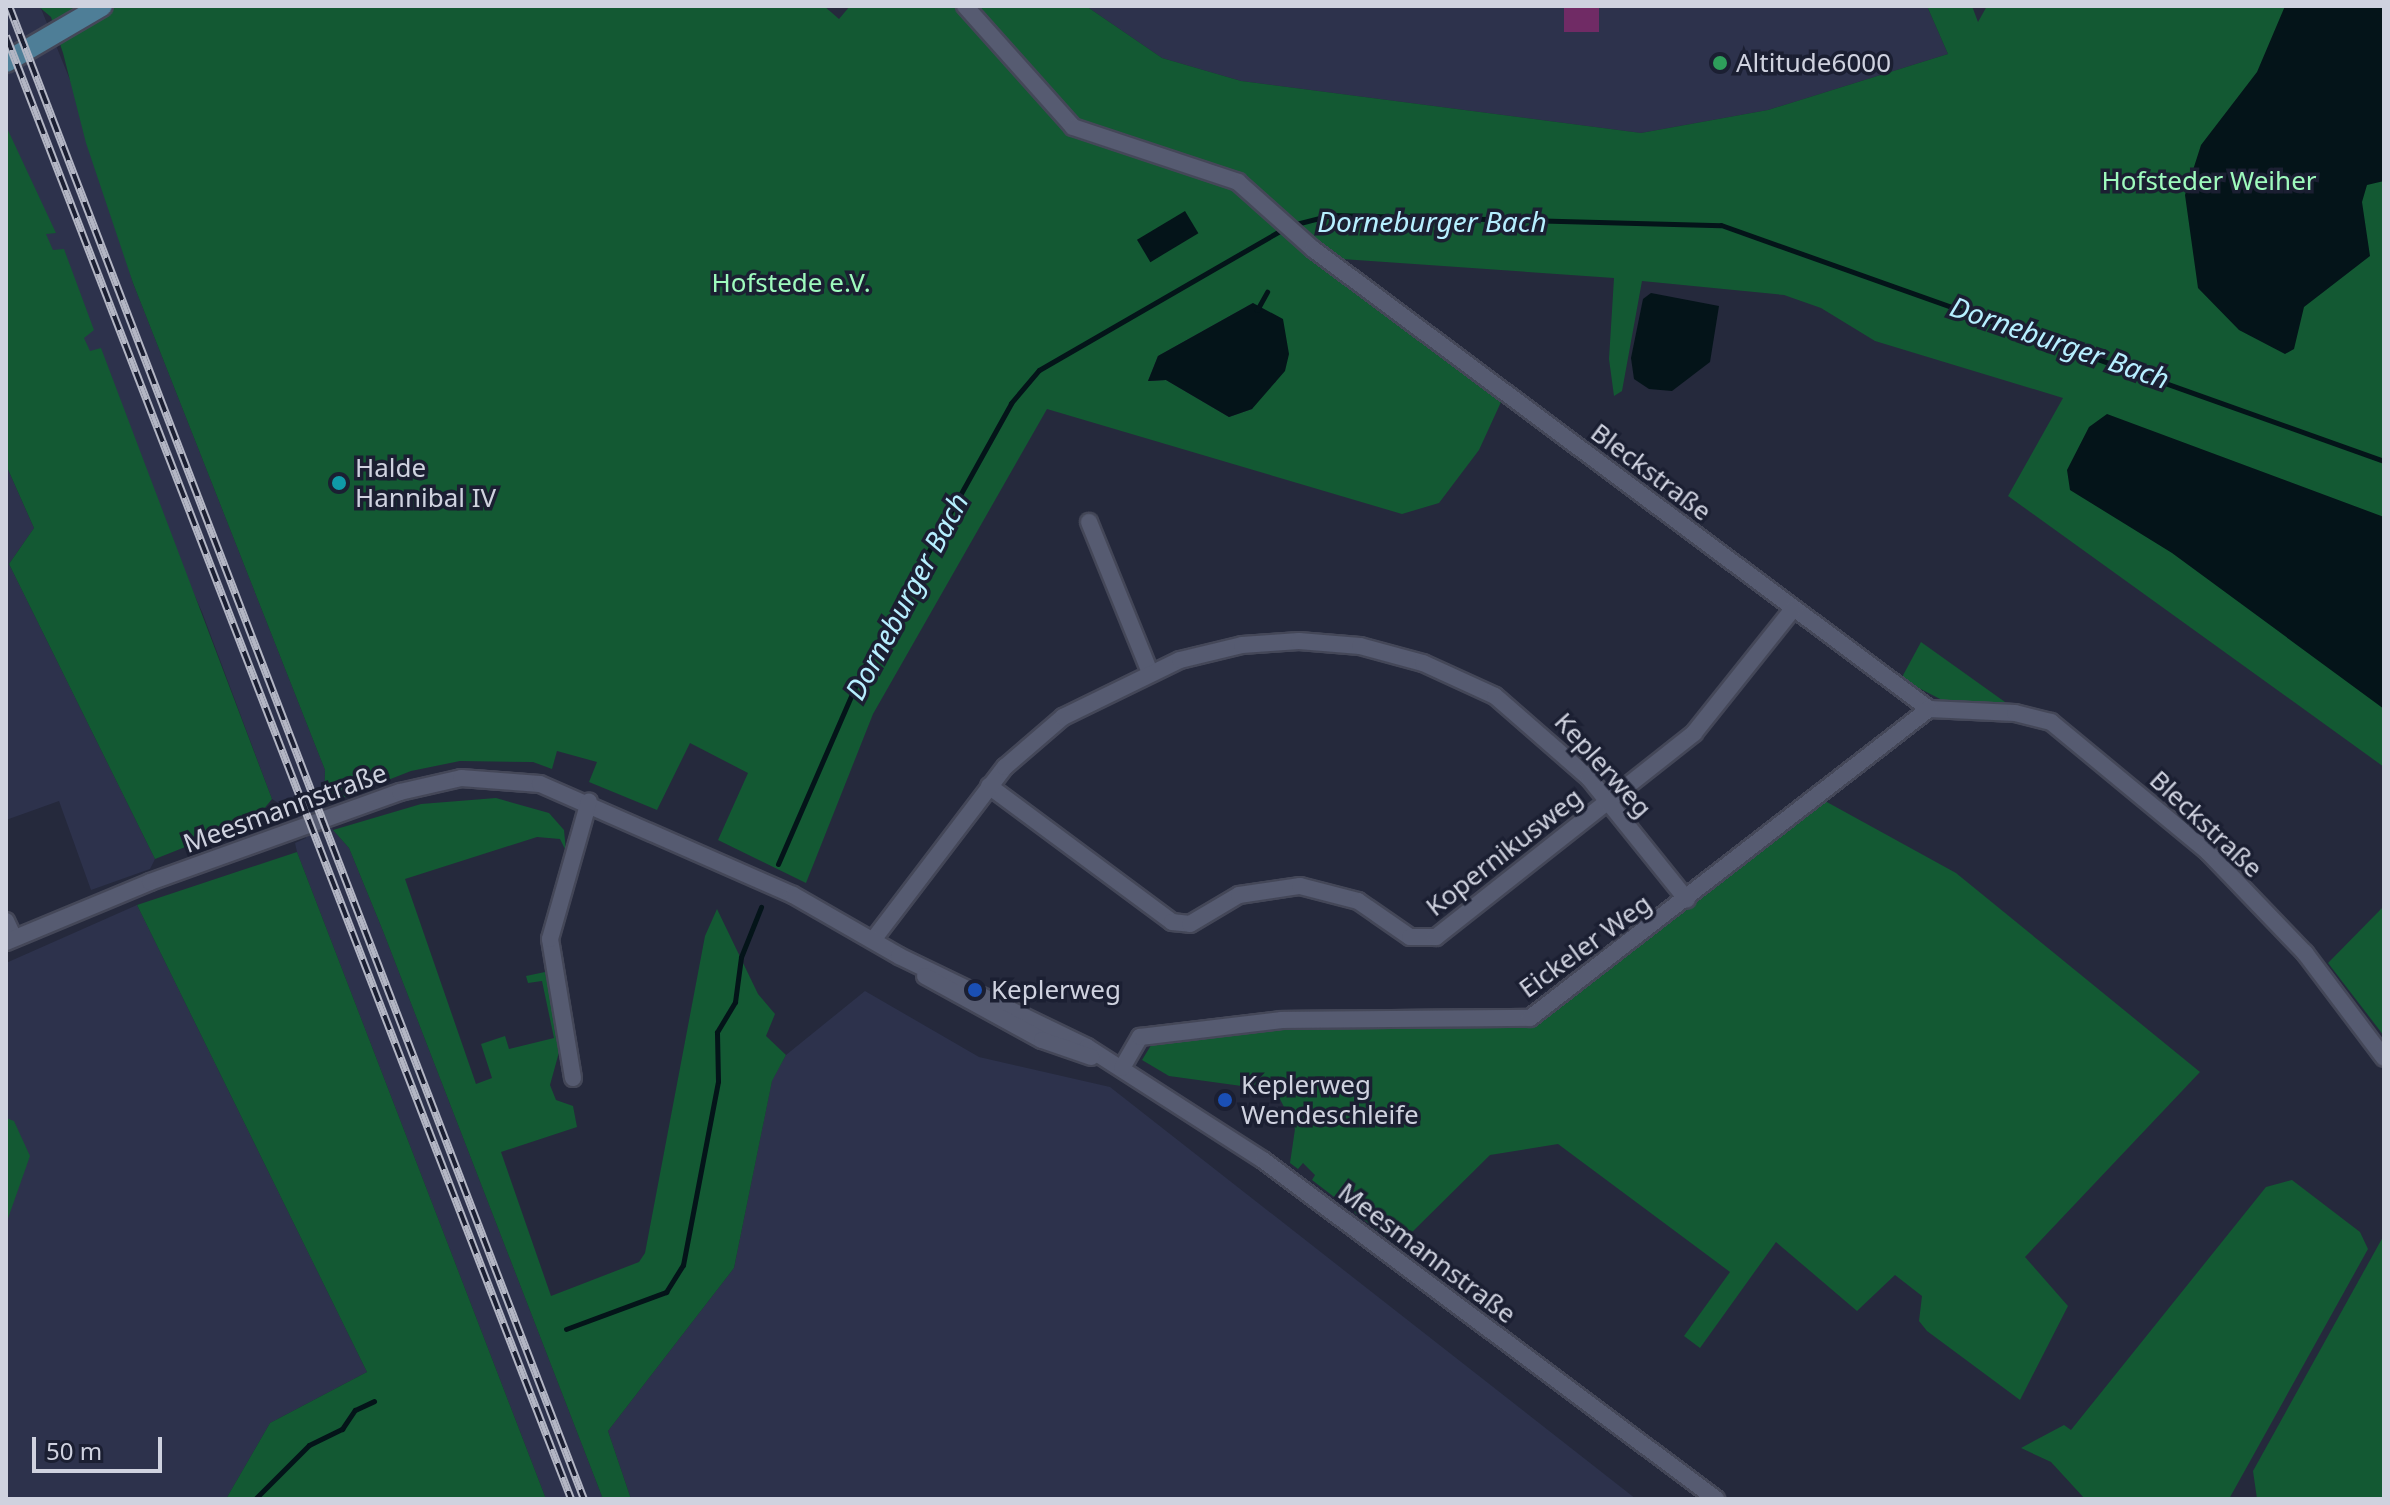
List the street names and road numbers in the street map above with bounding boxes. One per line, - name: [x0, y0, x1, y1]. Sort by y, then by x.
- street label: Bleckstraße: [1585, 417, 1717, 527]
- street label: Keplerweg: [1548, 706, 1658, 824]
- street label: Meesmannstraße: [179, 757, 391, 859]
- street label: Bleckstraße: [2143, 764, 2269, 884]
- street label: Kopernikusweg: [1420, 781, 1588, 923]
- street label: Eickeler Weg: [1513, 888, 1657, 1004]
- street label: Meesmannstraße: [1332, 1176, 1522, 1330]

